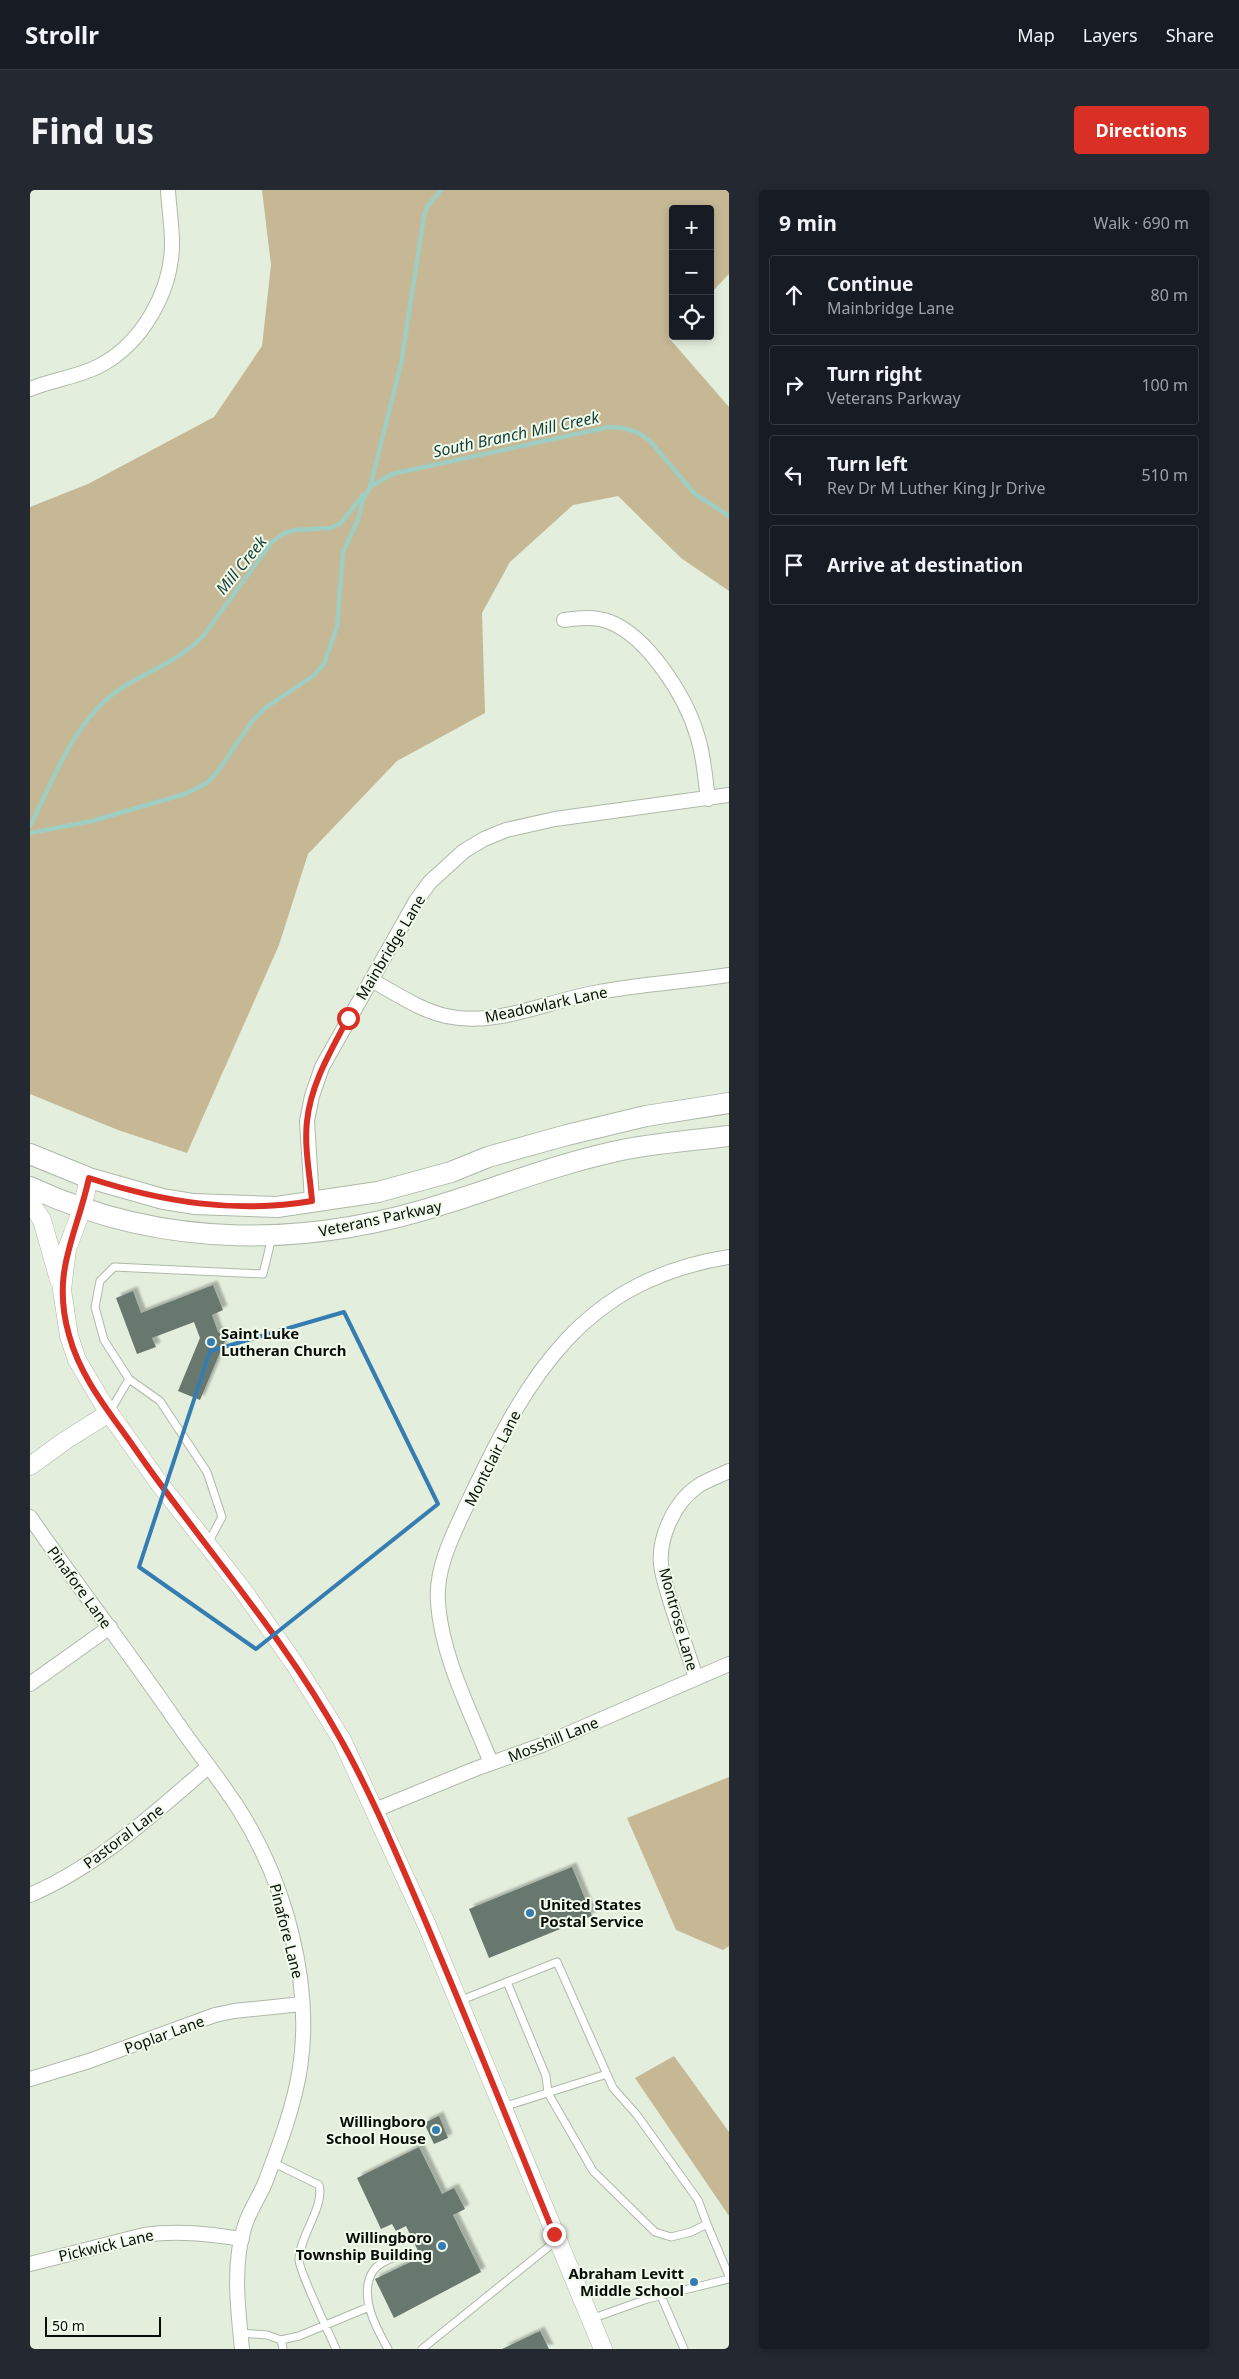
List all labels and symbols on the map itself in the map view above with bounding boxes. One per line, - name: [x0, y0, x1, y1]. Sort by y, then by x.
- water label: South Branch Mill Creek: [431, 405, 602, 462]
- water label: Mill Creek: [211, 530, 272, 599]
- street label: Mainbridge Lane: [351, 891, 429, 1003]
- street label: Meadowlark Lane: [483, 981, 609, 1027]
- route start: [337, 1007, 360, 1030]
- street label: Veterans Parkway: [317, 1195, 444, 1241]
- place label: Saint Luke Lutheran Church: [221, 1323, 346, 1360]
- marker: Saint Luke Lutheran Church: [205, 1336, 217, 1348]
- street label: Montclair Lane: [459, 1407, 525, 1509]
- street label: Pinafore Lane: [43, 1542, 117, 1632]
- street label: Montrose Lane: [655, 1565, 703, 1673]
- street label: Mosshill Lane: [505, 1712, 601, 1766]
- street label: Pastoral Lane: [79, 1799, 167, 1873]
- street label: Pinafore Lane: [266, 1881, 308, 1981]
- place label: United States Postal Service: [540, 1894, 644, 1931]
- marker: United States Postal Service: [524, 1907, 536, 1919]
- street label: Poplar Lane: [121, 2010, 207, 2058]
- place label: Willingboro School House: [326, 2111, 426, 2148]
- marker: Willingboro School House: [430, 2124, 442, 2136]
- route end: [543, 2223, 566, 2246]
- street label: Pickwick Lane: [57, 2224, 155, 2266]
- place label: Willingboro Township Building: [296, 2227, 432, 2264]
- marker: Willingboro Township Building: [436, 2240, 448, 2252]
- place label: Abraham Levitt Middle School: [568, 2263, 684, 2300]
- marker: Abraham Levitt Middle School: [688, 2276, 700, 2288]
- scale bar: [45, 2314, 161, 2337]

